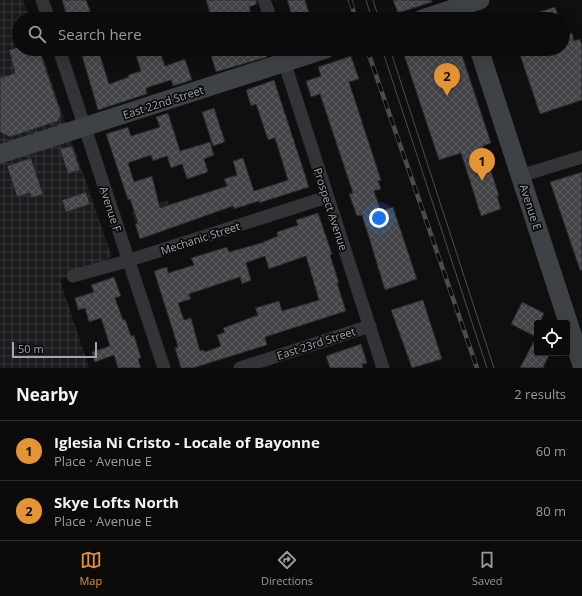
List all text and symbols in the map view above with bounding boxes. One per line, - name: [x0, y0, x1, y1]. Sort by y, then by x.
- search box: [12, 12, 570, 56]
- icon: search: [26, 23, 48, 45]
- text: Search here: [58, 24, 142, 44]
- pin: 2: [434, 63, 460, 96]
- street label: East 22nd Street: [121, 82, 205, 122]
- pin: 1: [469, 148, 495, 181]
- street label: Prospect Avenue: [311, 166, 351, 252]
- street label: Avenue E: [517, 182, 545, 232]
- street label: Avenue F: [97, 184, 125, 234]
- your location: [369, 208, 389, 228]
- street label: Mechanic Street: [158, 218, 242, 258]
- map controls: [534, 320, 570, 356]
- button: locate: [534, 320, 570, 356]
- street label: East 23rd Street: [275, 323, 357, 363]
- scale bar: [12, 340, 97, 359]
- text: 50 m: [18, 341, 44, 356]
- text: Nearby: [16, 383, 78, 406]
- text: 2 results: [514, 385, 566, 403]
- text: Iglesia Ni Cristo - Locale of Bayonne: [54, 432, 320, 452]
- text: 1: [25, 442, 33, 460]
- text: 60 m: [536, 442, 566, 460]
- text: Place · Avenue E: [54, 452, 152, 470]
- text: Skye Lofts North: [54, 492, 179, 512]
- text: 2: [25, 502, 33, 520]
- text: 80 m: [536, 502, 566, 520]
- text: Place · Avenue E: [54, 512, 152, 530]
- tab: Map: [79, 549, 102, 588]
- tab: Directions: [261, 549, 313, 588]
- tab: Saved: [472, 549, 503, 588]

